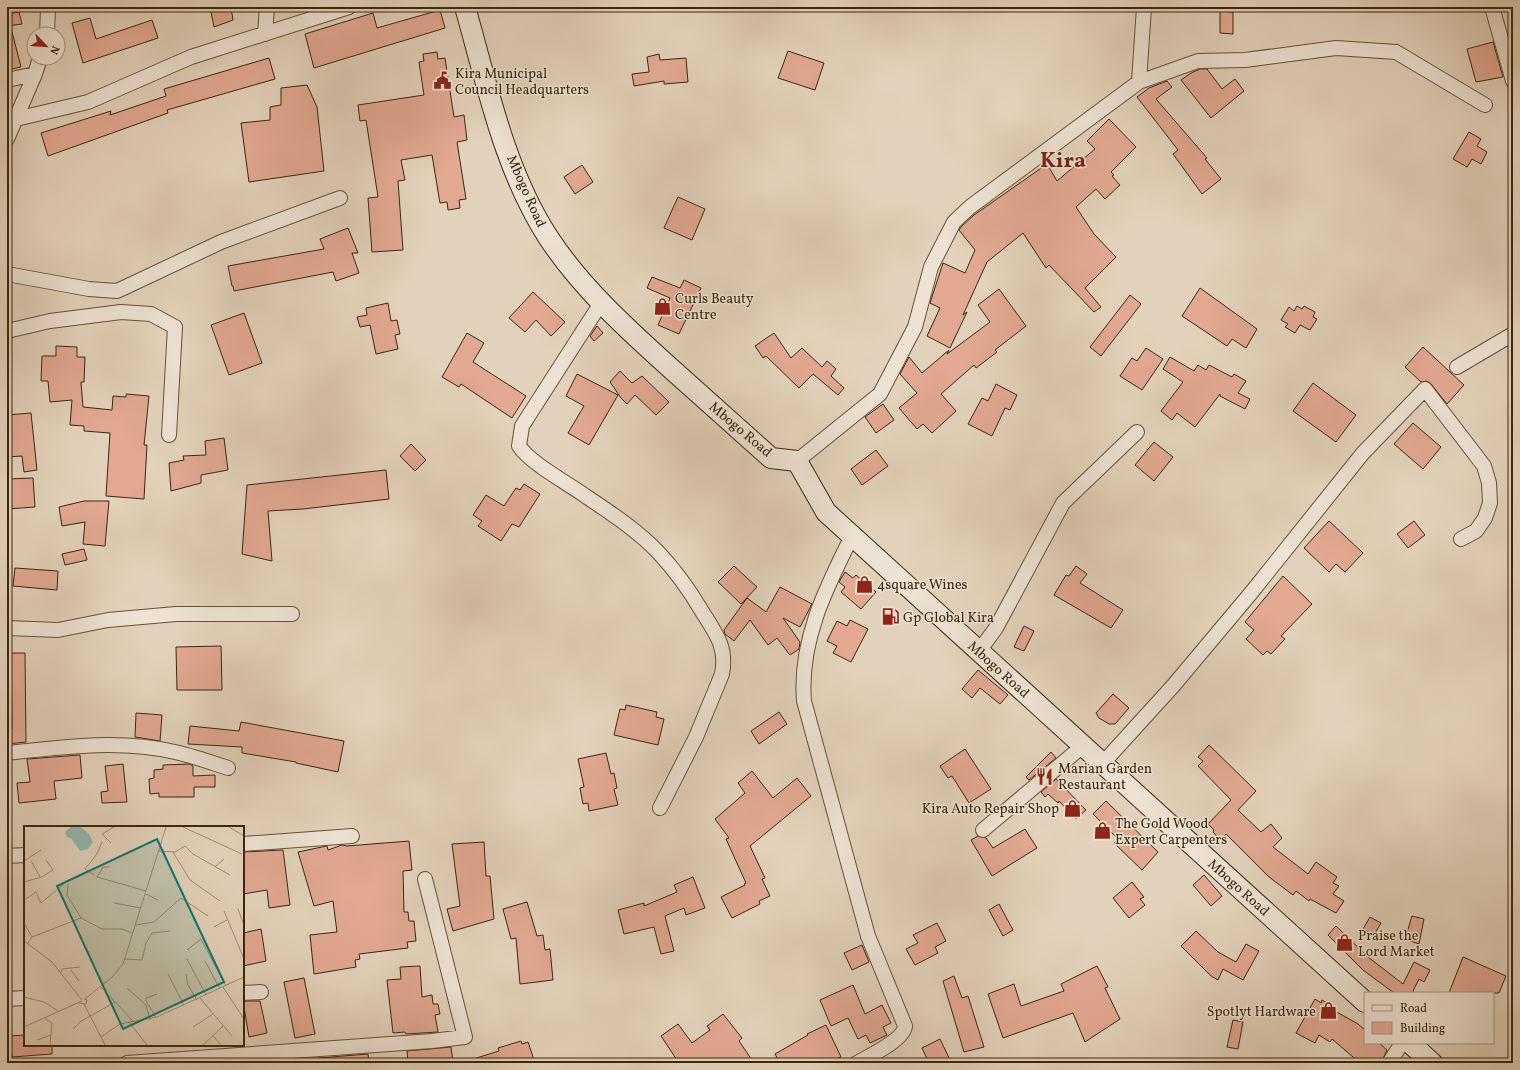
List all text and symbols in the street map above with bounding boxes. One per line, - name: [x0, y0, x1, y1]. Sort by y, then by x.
- north arrow: [26, 26, 66, 66]
- text: N: [45, 43, 62, 56]
- place label: Kira Municipal Council Headquarters: [455, 65, 589, 100]
- public building icon: Kira Municipal Council Headquarters: [432, 71, 452, 91]
- district label: Kira: [1040, 146, 1086, 177]
- street label: Mbogo Road: [501, 153, 550, 231]
- place label: Curls Beauty Centre: [675, 290, 754, 325]
- shop icon: Curls Beauty Centre: [652, 296, 672, 316]
- street label: Mbogo Road: [704, 398, 776, 462]
- shop icon: 4square Wines: [854, 574, 874, 594]
- place label: 4square Wines: [877, 576, 968, 595]
- fuel station icon: Gp Global Kira: [880, 607, 900, 627]
- place label: Gp Global Kira: [903, 609, 994, 628]
- street label: Mbogo Road: [963, 637, 1033, 703]
- place label: Marian Garden Restaurant: [1058, 760, 1152, 795]
- restaurant icon: Marian Garden Restaurant: [1035, 766, 1055, 786]
- shop icon: Kira Auto Repair Shop: [1062, 798, 1082, 818]
- place label: Kira Auto Repair Shop: [922, 800, 1059, 819]
- place label: The Gold Wood Expert Carpenters: [1115, 815, 1227, 850]
- shop icon: The Gold Wood Expert Carpenters: [1092, 821, 1112, 841]
- inset map: [24, 826, 244, 1046]
- street label: Mbogo Road: [1203, 855, 1273, 921]
- place label: Praise the Lord Market: [1358, 927, 1435, 962]
- shop icon: Praise the Lord Market: [1335, 933, 1355, 953]
- legend: [1364, 992, 1494, 1044]
- shop icon: Spotlyt Hardware: [1319, 1001, 1339, 1021]
- text: Road: [1400, 1001, 1427, 1017]
- place label: Spotlyt Hardware: [1207, 1003, 1316, 1022]
- text: Building: [1400, 1021, 1445, 1037]

